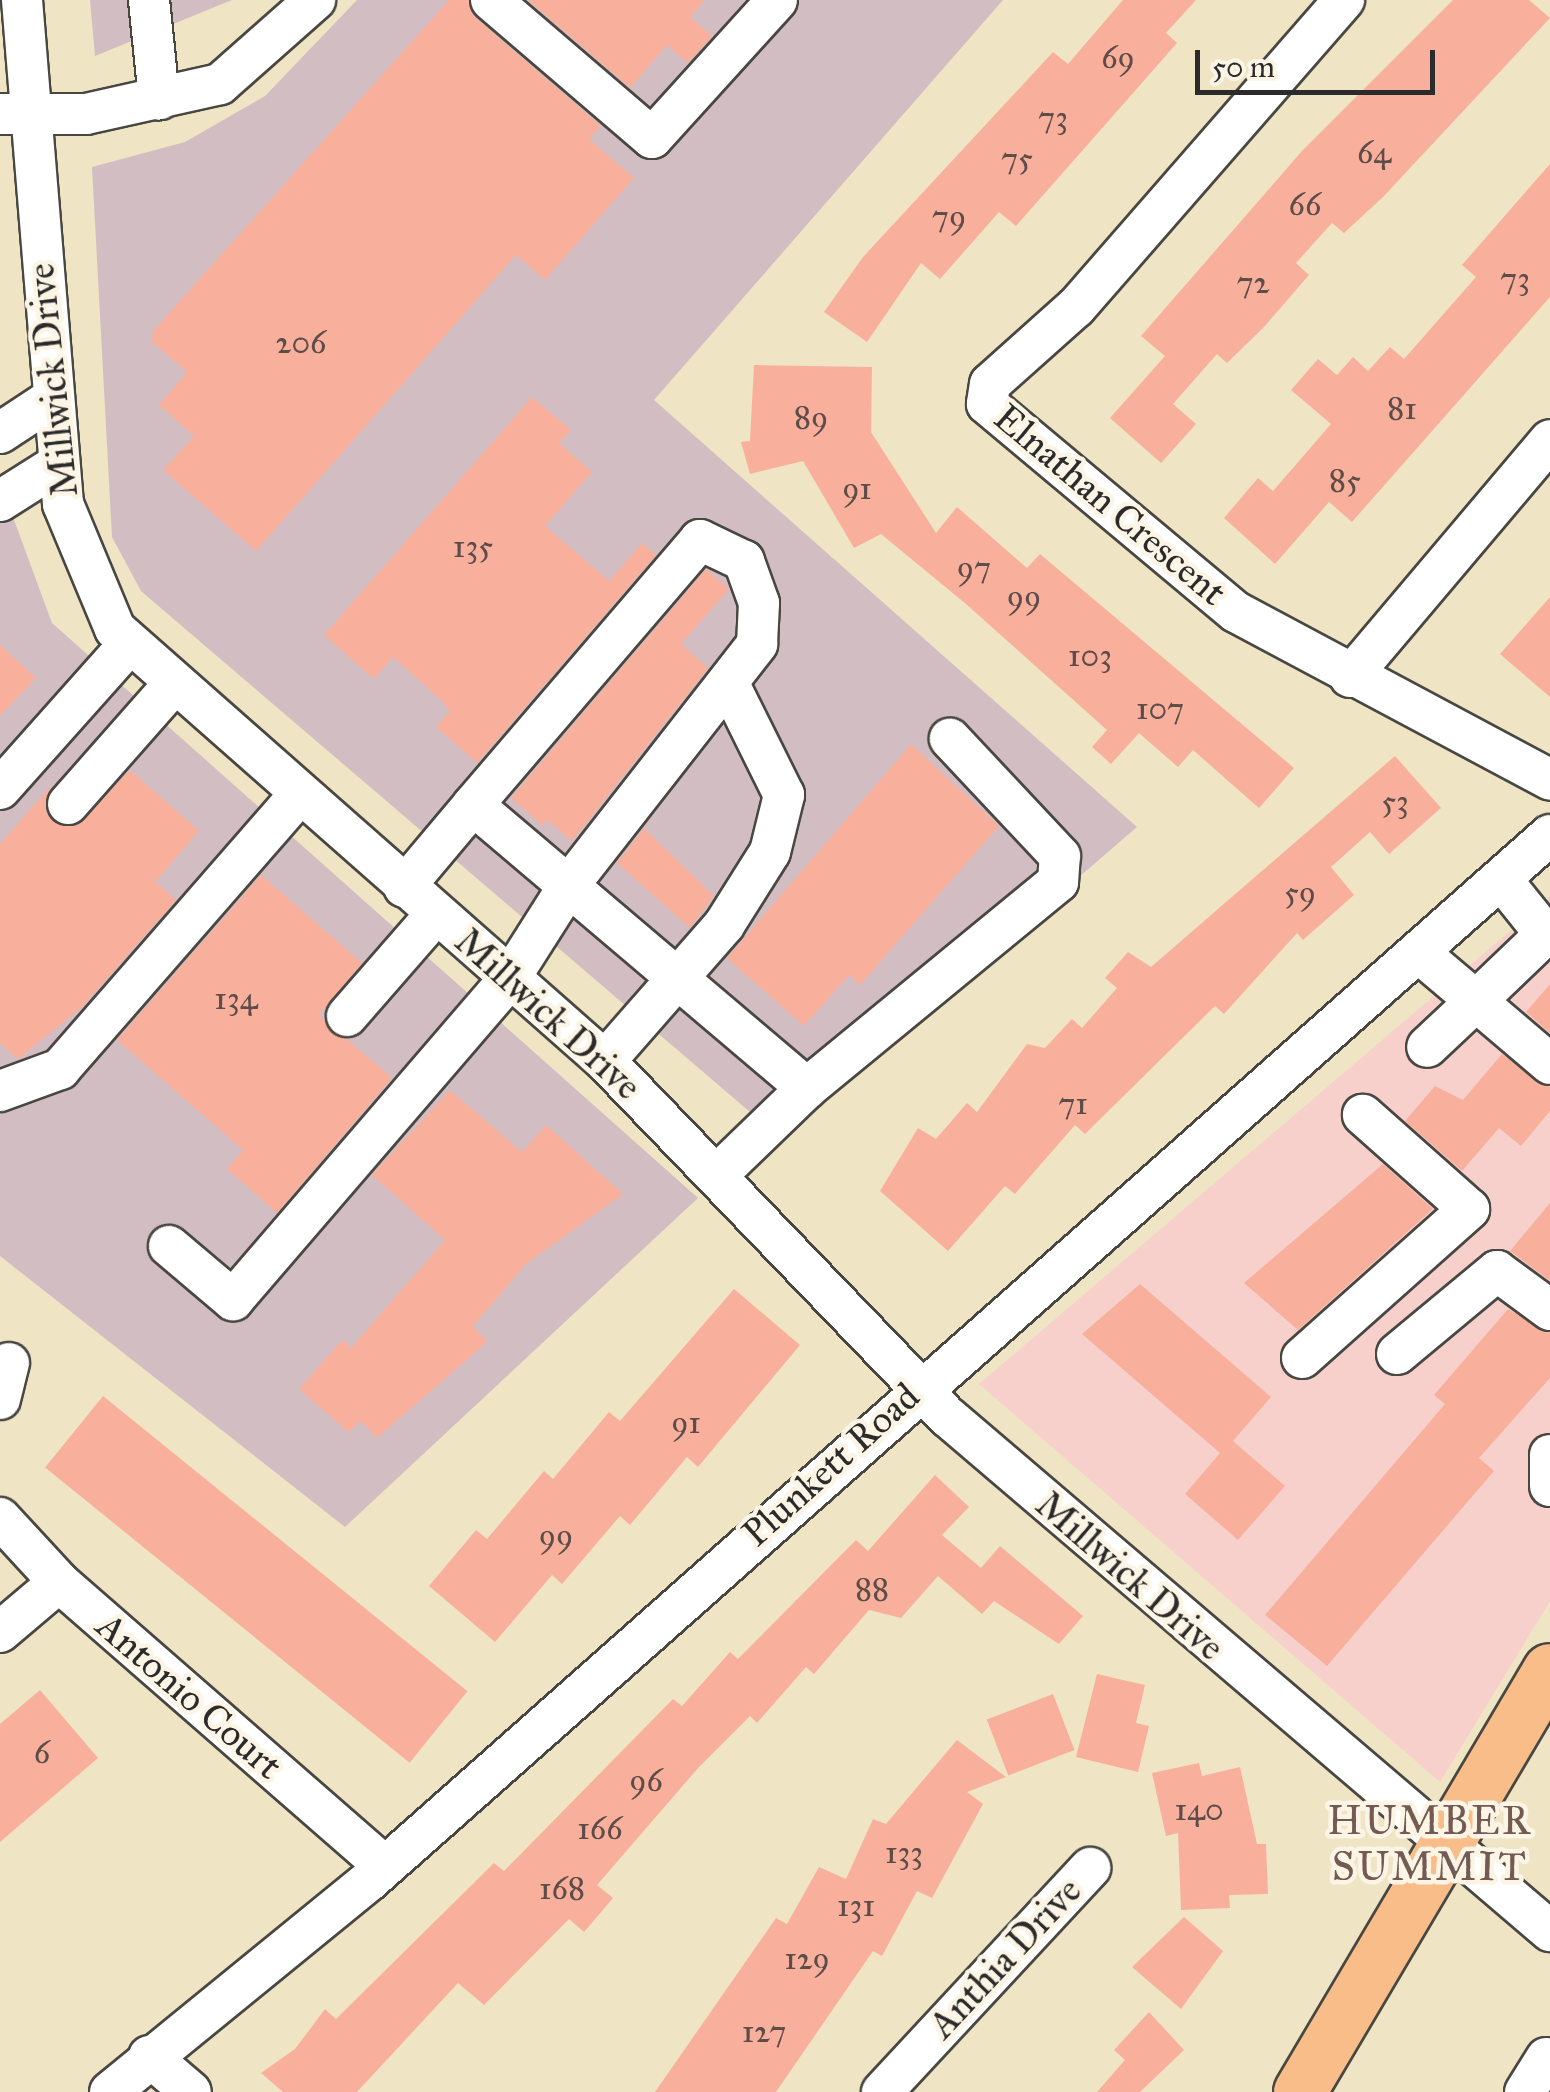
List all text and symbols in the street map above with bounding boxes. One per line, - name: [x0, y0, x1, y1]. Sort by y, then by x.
- scale bar: [1200, 30, 1440, 92]
- house number: 69: [1101, 39, 1135, 77]
- text: 50 m: [1212, 49, 1275, 85]
- house number: 73: [1038, 99, 1068, 137]
- house number: 64: [1357, 134, 1391, 172]
- house number: 75: [1001, 140, 1033, 178]
- house number: 66: [1289, 186, 1321, 224]
- house number: 79: [932, 198, 966, 236]
- house number: 73: [1500, 260, 1530, 298]
- street label: Millwick Drive: [18, 261, 88, 499]
- house number: 72: [1237, 264, 1269, 302]
- house number: 206: [276, 324, 326, 362]
- house number: 81: [1387, 390, 1417, 428]
- street label: Elnathan Crescent: [985, 395, 1235, 615]
- house number: 89: [794, 399, 828, 437]
- house number: 85: [1329, 462, 1361, 500]
- house number: 91: [842, 470, 872, 508]
- house number: 135: [453, 528, 493, 566]
- house number: 97: [957, 549, 991, 587]
- house number: 99: [1007, 578, 1041, 616]
- house number: 103: [1068, 637, 1112, 675]
- house number: 107: [1136, 690, 1184, 728]
- house number: 53: [1381, 783, 1409, 821]
- house number: 59: [1284, 874, 1316, 912]
- street label: Millwick Drive: [446, 919, 650, 1109]
- house number: 134: [214, 980, 258, 1018]
- house number: 71: [1058, 1085, 1088, 1123]
- street label: Plunkett Road: [733, 1374, 929, 1556]
- house number: 91: [671, 1404, 701, 1442]
- street label: Millwick Drive: [1026, 1482, 1234, 1670]
- house number: 99: [539, 1517, 573, 1555]
- house number: 88: [855, 1571, 889, 1609]
- street label: Antonio Court: [87, 1603, 291, 1789]
- house number: 6: [34, 1734, 50, 1772]
- house number: 96: [629, 1762, 663, 1800]
- house number: 140: [1174, 1791, 1224, 1829]
- district label: HUMBER SUMMIT: [1327, 1797, 1533, 1891]
- house number: 166: [577, 1810, 623, 1848]
- house number: 133: [885, 1834, 923, 1872]
- street label: Anthia Drive: [919, 1868, 1091, 2048]
- house number: 168: [539, 1870, 585, 1908]
- house number: 131: [837, 1887, 875, 1925]
- house number: 129: [784, 1940, 830, 1978]
- house number: 127: [742, 2013, 786, 2051]

